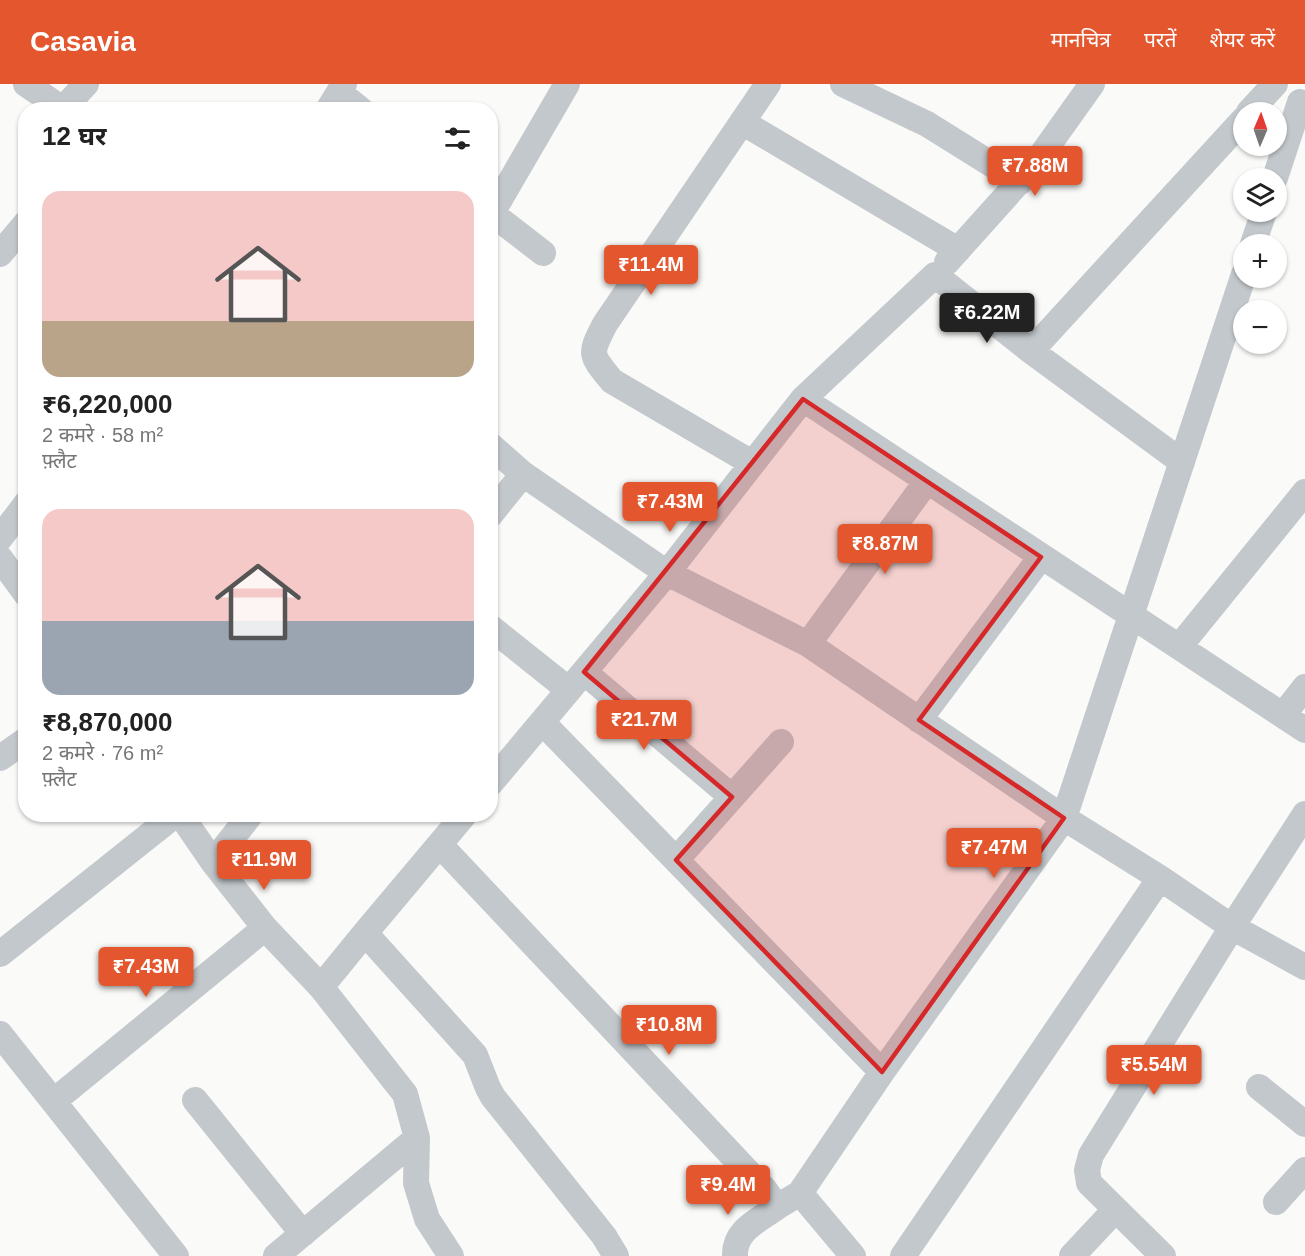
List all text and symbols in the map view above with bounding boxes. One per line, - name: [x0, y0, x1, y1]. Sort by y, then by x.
- text: Casavia: [30, 26, 136, 57]
- text: मानचित्र: [1051, 28, 1111, 51]
- text: परतें: [1144, 28, 1176, 51]
- text: शेयर करें: [1209, 28, 1275, 51]
- north arrow: [1233, 102, 1287, 156]
- map controls: [1233, 102, 1287, 354]
- text: 12 घर: [42, 121, 106, 151]
- icon: filters: [441, 122, 474, 155]
- pin: ₹7.88M: [986, 146, 1084, 197]
- text: ₹7.88M: [1001, 154, 1069, 176]
- button: layers: [1233, 168, 1287, 222]
- icon: home: [204, 230, 312, 338]
- button: +: [1233, 234, 1287, 288]
- pin: ₹11.4M: [602, 245, 700, 296]
- text: ₹11.4M: [618, 253, 684, 275]
- pin: ₹6.22M: [938, 293, 1036, 344]
- button: −: [1233, 300, 1287, 354]
- text: ₹6.22M: [953, 301, 1021, 323]
- text: ₹6,220,000: [42, 389, 173, 419]
- text: 2 कमरे · 58 m²: [42, 424, 163, 446]
- text: फ़्लैट: [42, 450, 77, 472]
- pin: ₹7.43M: [621, 482, 719, 533]
- text: ₹7.43M: [636, 490, 704, 512]
- pin: ₹8.87M: [836, 524, 934, 575]
- text: ₹8.87M: [851, 532, 919, 554]
- icon: home: [204, 548, 312, 656]
- pin: ₹21.7M: [595, 700, 693, 751]
- text: ₹8,870,000: [42, 707, 173, 737]
- text: ₹21.7M: [610, 708, 678, 730]
- text: 2 कमरे · 76 m²: [42, 742, 163, 764]
- text: फ़्लैट: [42, 768, 77, 790]
- pin: ₹7.47M: [945, 828, 1043, 879]
- text: ₹7.47M: [960, 836, 1028, 858]
- pin: ₹11.9M: [215, 840, 313, 891]
- text: ₹11.9M: [231, 848, 297, 870]
- pin: ₹7.43M: [97, 947, 195, 998]
- text: ₹7.43M: [112, 955, 180, 977]
- pin: ₹10.8M: [620, 1005, 718, 1056]
- text: ₹10.8M: [635, 1013, 703, 1035]
- pin: ₹5.54M: [1105, 1045, 1203, 1096]
- text: ₹5.54M: [1120, 1053, 1188, 1075]
- pin: ₹9.4M: [686, 1165, 770, 1216]
- text: ₹9.4M: [700, 1173, 756, 1195]

